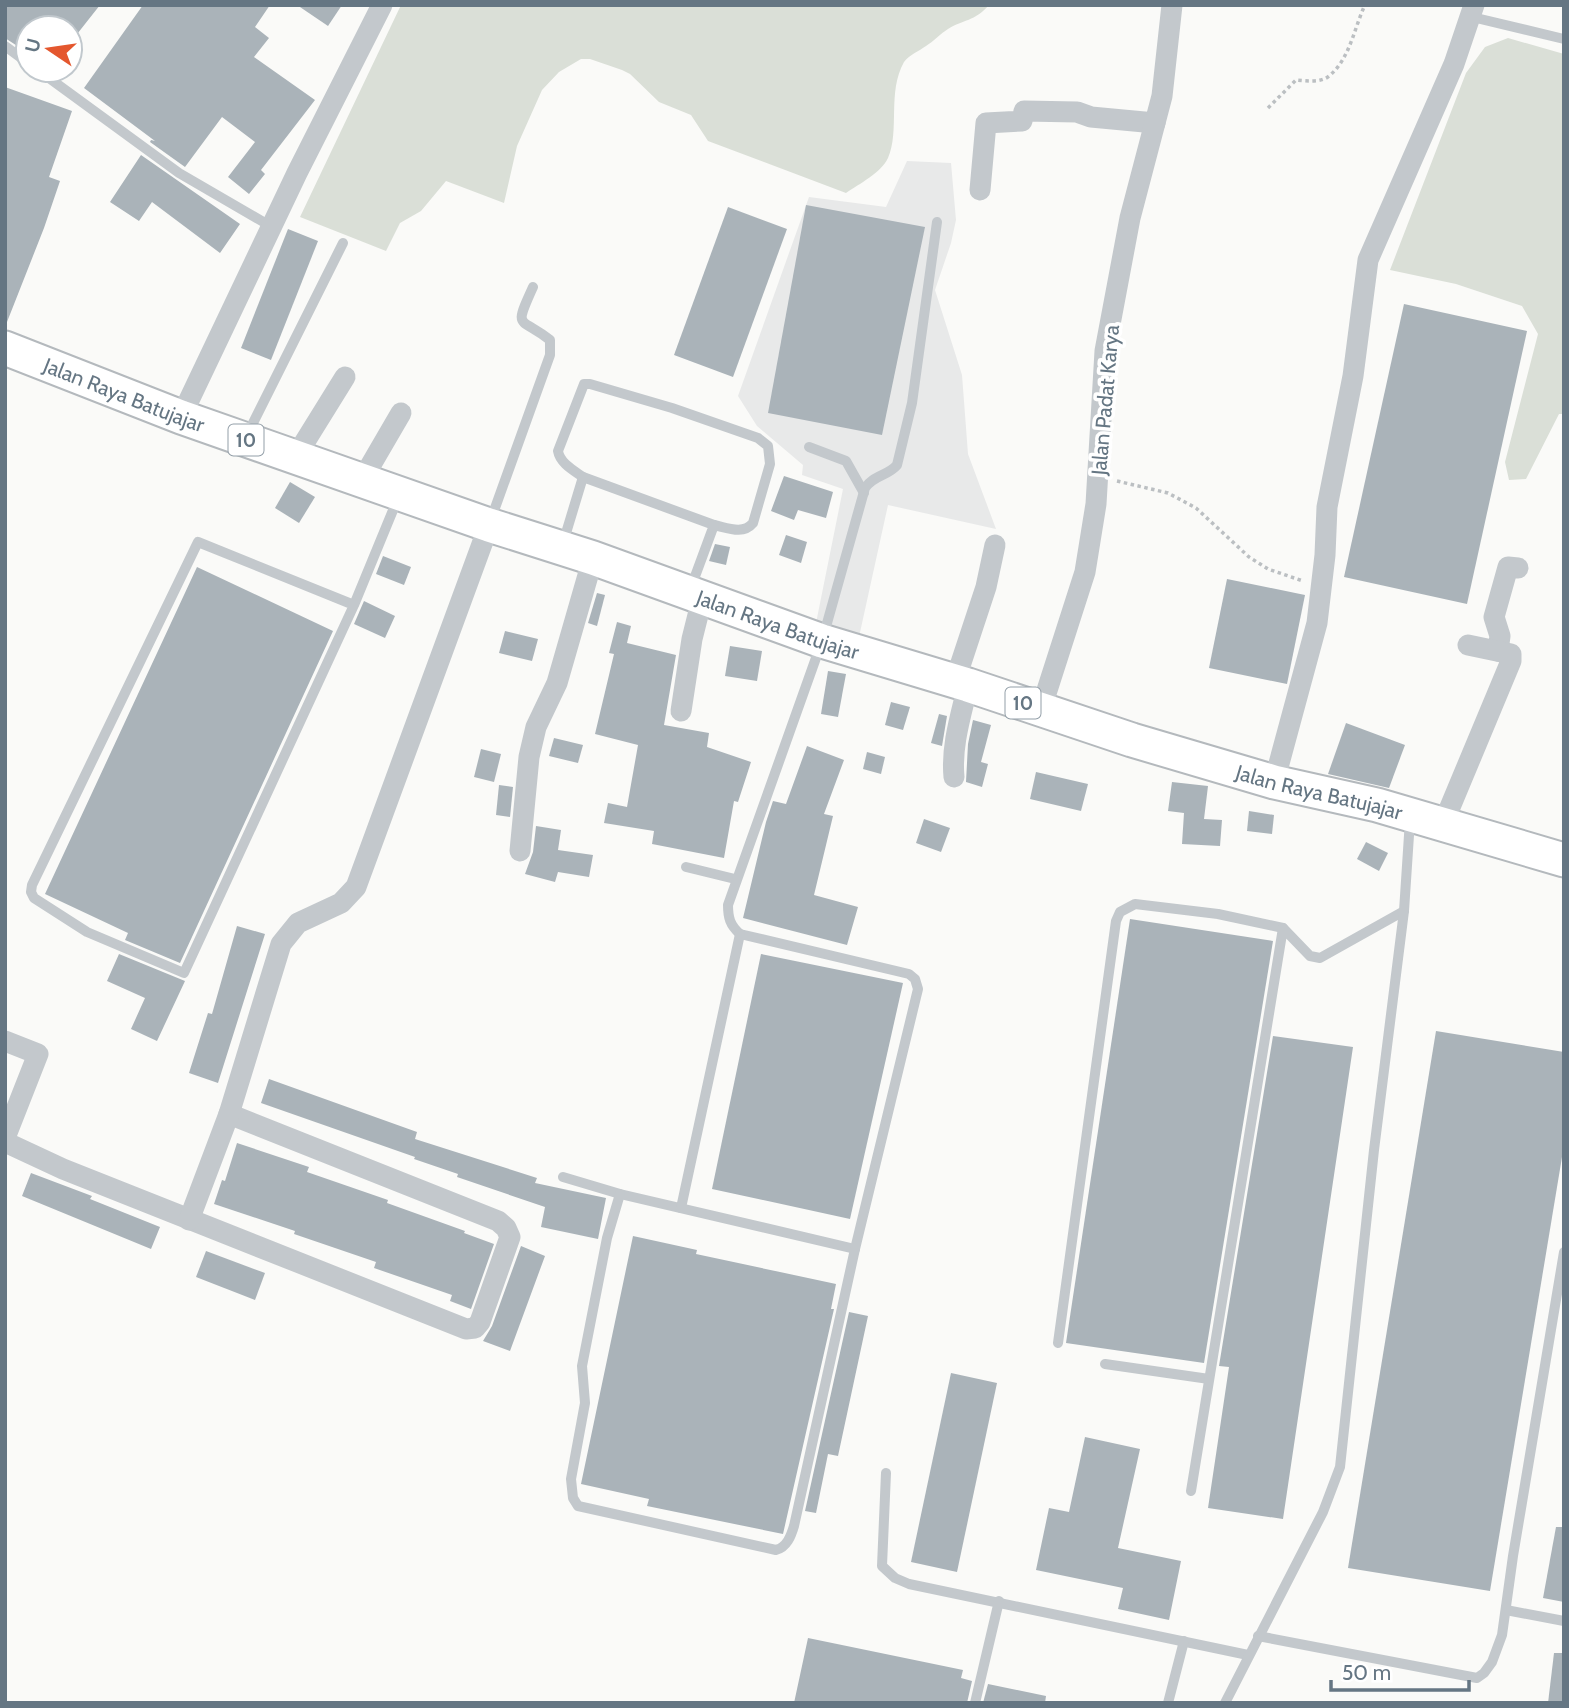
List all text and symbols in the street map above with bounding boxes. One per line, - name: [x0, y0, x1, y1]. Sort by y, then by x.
- north arrow: [14, 14, 84, 84]
- text: U: [20, 36, 46, 55]
- street label: Jalan Padat Karya: [1086, 324, 1124, 477]
- street label: Jalan Raya Batujajar: [39, 352, 208, 437]
- road number: 10: [229, 424, 264, 456]
- street label: Jalan Raya Batujajar: [692, 584, 863, 664]
- road number: 10: [1006, 688, 1040, 718]
- street label: Jalan Raya Batujajar: [1232, 759, 1406, 824]
- scale bar: [1331, 1648, 1469, 1692]
- text: 50 m: [1342, 1660, 1391, 1685]

